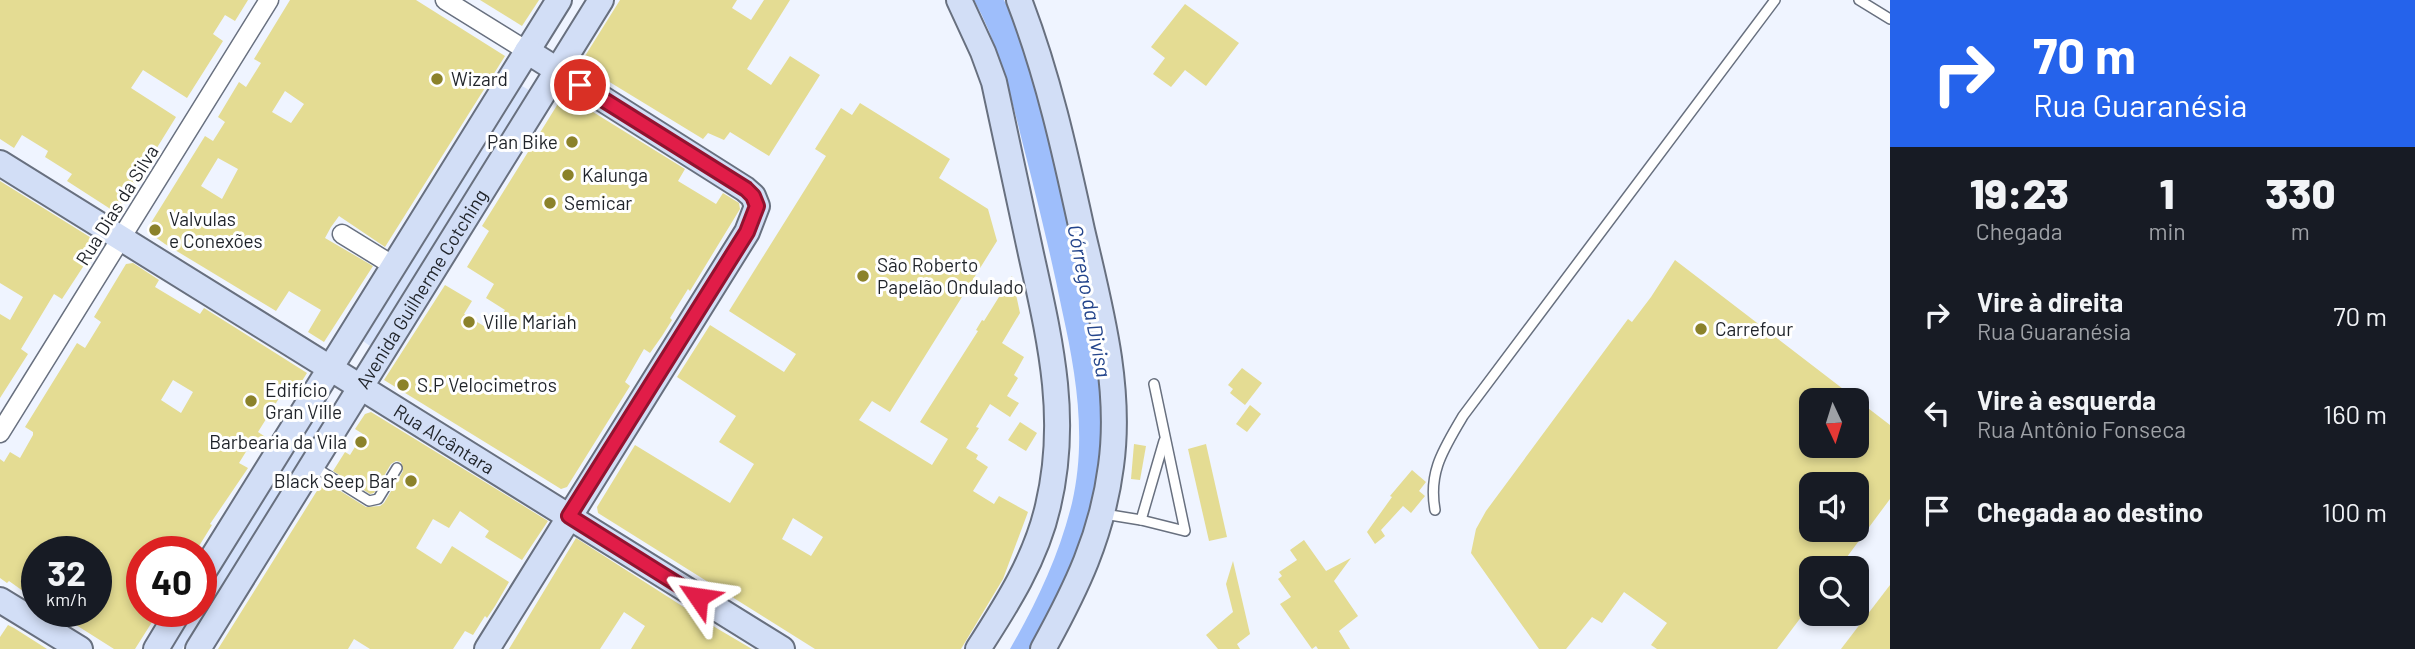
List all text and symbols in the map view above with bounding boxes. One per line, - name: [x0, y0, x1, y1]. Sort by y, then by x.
- text: 70 m: [2033, 25, 2136, 84]
- icon: right: [1918, 28, 2009, 119]
- pin: [550, 55, 610, 115]
- icon: arrive: [561, 66, 599, 104]
- place label: Wizard: [451, 67, 508, 90]
- marker: Wizard: [429, 71, 445, 87]
- text: Rua Guaranésia: [2033, 85, 2247, 123]
- place label: Pan Bike: [487, 130, 558, 153]
- marker: Pan Bike: [564, 134, 580, 150]
- street label: Rua Dias da Silva: [70, 140, 163, 269]
- place label: Kalunga: [582, 163, 648, 186]
- marker: Kalunga: [560, 167, 576, 183]
- text: 19:23: [1970, 167, 2069, 217]
- text: 1: [2160, 167, 2175, 217]
- text: 330: [2265, 167, 2335, 217]
- street label: Avenida Guilherme Cotching: [351, 185, 492, 393]
- place label: Semicar: [564, 191, 632, 214]
- marker: Semicar: [542, 195, 558, 211]
- place label: Valvulas e Conexões: [169, 207, 263, 252]
- text: Chegada: [1976, 217, 2063, 245]
- text: min: [2148, 217, 2186, 245]
- text: m: [2291, 217, 2310, 245]
- marker: Valvulas e Conexões: [147, 222, 163, 238]
- water label: Córrego da Divisa: [1063, 222, 1118, 379]
- place label: São Roberto Papelão Ondulado: [877, 253, 1024, 298]
- marker: São Roberto Papelão Ondulado: [855, 268, 871, 284]
- text: Vire à direita: [1977, 286, 2123, 317]
- icon: right: [1918, 296, 1956, 334]
- text: 70 m: [2333, 300, 2387, 331]
- place label: Ville Mariah: [483, 310, 577, 333]
- marker: Ville Mariah: [461, 314, 477, 330]
- place label: Carrefour: [1715, 317, 1793, 340]
- text: Rua Guaranésia: [1977, 317, 2131, 345]
- marker: Carrefour: [1693, 321, 1709, 337]
- place label: S.P Velocimetros: [417, 373, 557, 396]
- marker: S.P Velocimetros: [395, 377, 411, 393]
- place label: Edifício Gran Ville: [265, 378, 342, 423]
- text: Vire à esquerda: [1977, 384, 2156, 415]
- north arrow: [1799, 388, 1869, 458]
- map controls: [1799, 388, 1869, 626]
- marker: Edifício Gran Ville: [243, 393, 259, 409]
- icon: left: [1918, 394, 1956, 432]
- text: 160 m: [2323, 398, 2387, 429]
- street label: Rua Alcântara: [390, 399, 499, 479]
- text: Rua Antônio Fonseca: [1977, 415, 2186, 443]
- place label: Barbearia da Vila: [209, 430, 347, 453]
- marker: Barbearia da Vila: [353, 434, 369, 450]
- place label: Black Seep Bar: [274, 469, 397, 492]
- button: sound: [1799, 472, 1869, 542]
- marker: Black Seep Bar: [403, 473, 419, 489]
- icon: arrive: [1918, 492, 1956, 530]
- text: Chegada ao destino: [1977, 496, 2203, 527]
- text: 100 m: [2322, 496, 2387, 527]
- speed limit sign: 40: [126, 536, 217, 627]
- text: 32: [47, 551, 86, 593]
- button: search: [1799, 556, 1869, 626]
- position arrow: [661, 560, 735, 634]
- text: km/h: [46, 588, 87, 610]

